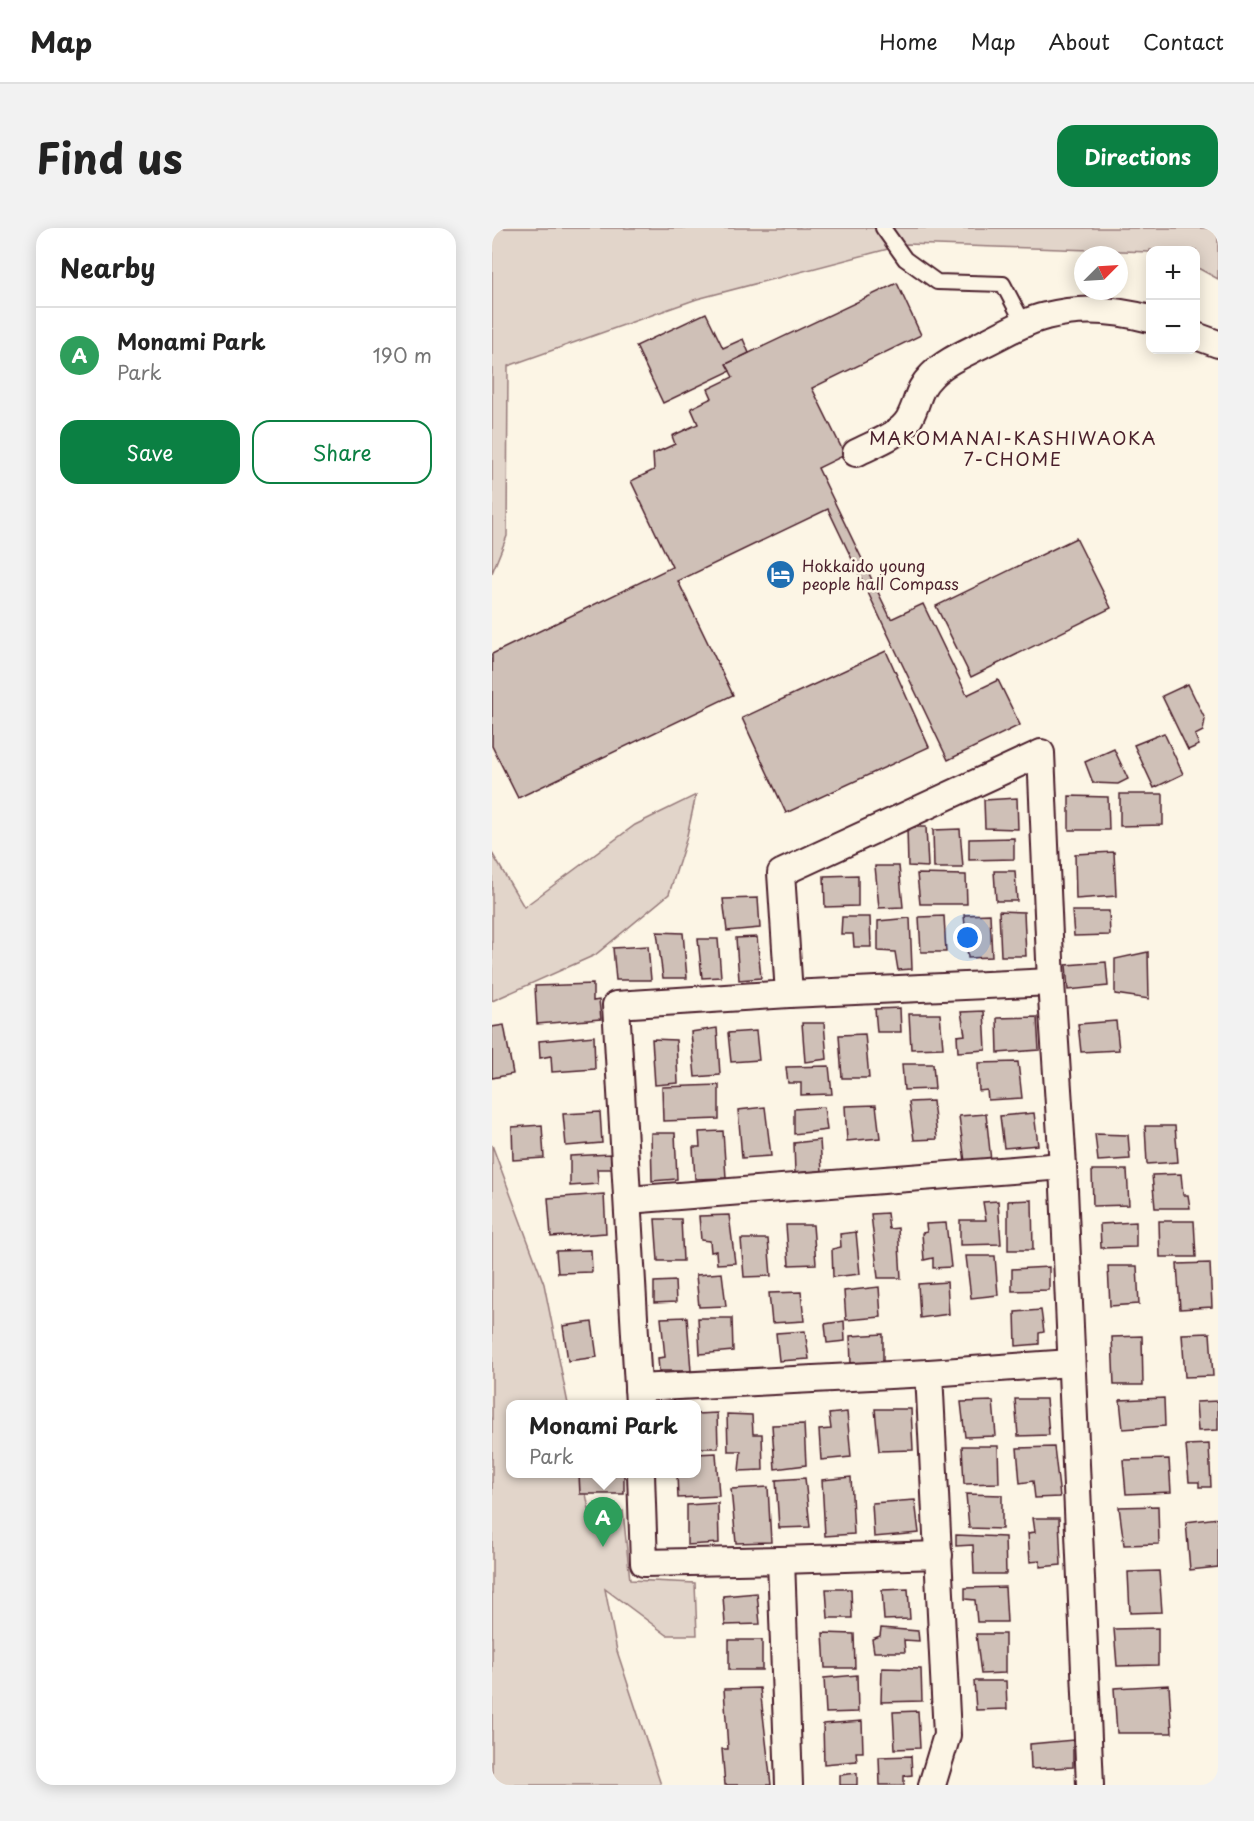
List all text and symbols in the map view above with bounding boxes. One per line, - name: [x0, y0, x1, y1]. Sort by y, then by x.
- text: Map: [30, 20, 92, 63]
- text: Home: [879, 25, 938, 57]
- text: Map: [971, 25, 1016, 57]
- text: About: [1049, 25, 1110, 57]
- text: Contact: [1143, 25, 1224, 57]
- text: Find us: [36, 125, 183, 188]
- button: Directions: [1057, 125, 1218, 187]
- north arrow: [1074, 246, 1128, 300]
- map controls: [1146, 246, 1200, 354]
- button: +: [1146, 246, 1200, 300]
- text: Nearby: [60, 248, 155, 287]
- button: −: [1146, 300, 1200, 354]
- text: Monami Park: [117, 324, 266, 357]
- text: A: [72, 340, 87, 370]
- text: 190 m: [373, 340, 432, 370]
- text: Park: [117, 357, 162, 387]
- button: Save: [60, 420, 240, 484]
- button: Share: [252, 420, 432, 484]
- district label: MAKOMANAI-KASHIWAOKA 7-CHOME: [869, 424, 1157, 472]
- place label: Hokkaido young people hall Compass: [802, 553, 959, 595]
- hotel icon: Hokkaido young people hall Compass: [765, 558, 797, 590]
- your location: [953, 923, 982, 952]
- popup: [506, 1400, 701, 1478]
- text: Monami Park: [529, 1408, 678, 1441]
- text: Park: [529, 1441, 574, 1471]
- pin: A: [584, 1498, 622, 1547]

